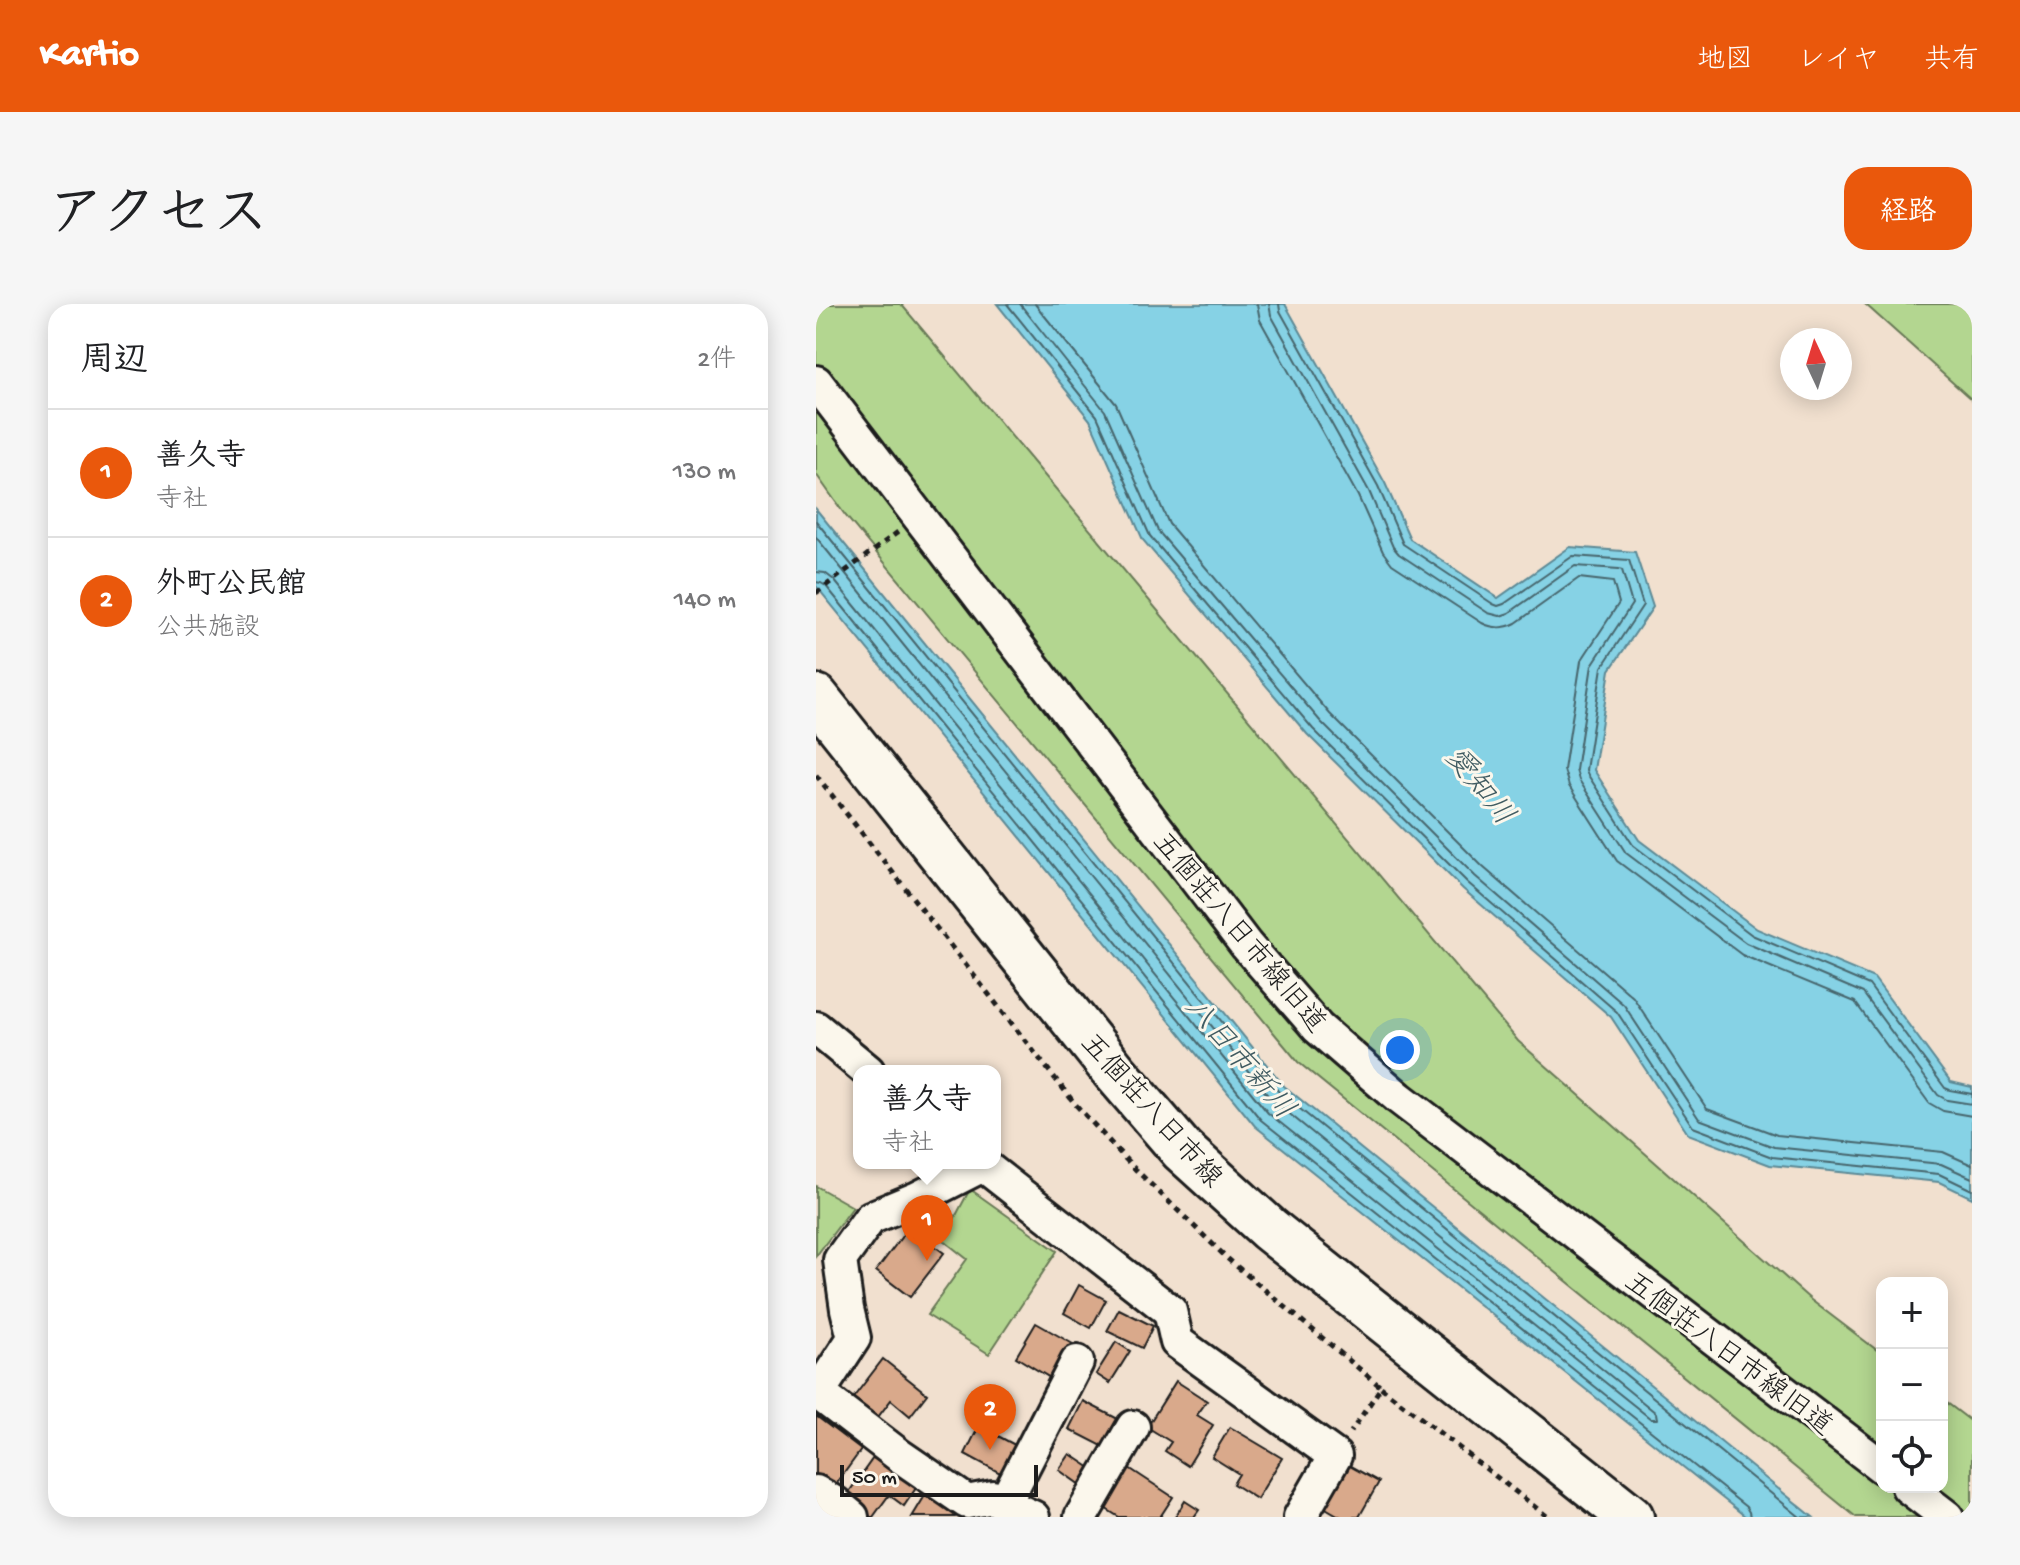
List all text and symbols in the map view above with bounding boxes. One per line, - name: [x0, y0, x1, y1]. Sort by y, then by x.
- text: Kartio: [40, 34, 139, 78]
- text: 地図: [1697, 45, 1753, 78]
- text: レイヤ: [1797, 45, 1880, 78]
- text: 共有: [1924, 45, 1980, 78]
- button: 経路: [1844, 167, 1972, 250]
- text: アクセス: [48, 186, 269, 252]
- north arrow: [1780, 328, 1852, 400]
- text: 周辺: [80, 343, 148, 383]
- text: 2件: [697, 346, 736, 377]
- text: 善久寺: [156, 441, 246, 476]
- text: 1: [101, 458, 111, 489]
- text: 130 m: [673, 458, 736, 489]
- text: 寺社: [156, 486, 208, 517]
- text: 外町公民館: [156, 569, 306, 604]
- text: 2: [100, 586, 112, 617]
- text: 140 m: [674, 586, 736, 617]
- text: 公共施設: [156, 614, 260, 645]
- water label: 愛知川: [1436, 741, 1521, 834]
- street label: 五個荘八日市線旧道: [1144, 826, 1332, 1041]
- water label: 八日市新川: [1175, 991, 1301, 1128]
- street label: 五個荘八日市線: [1072, 1027, 1228, 1196]
- your location: [1380, 1030, 1420, 1070]
- popup: [853, 1065, 1001, 1169]
- text: 善久寺: [882, 1085, 972, 1120]
- text: 寺社: [882, 1130, 934, 1161]
- pin: 1: [901, 1195, 953, 1261]
- street label: 五個荘八日市線旧道: [1617, 1266, 1838, 1445]
- map controls: [1876, 1277, 1948, 1493]
- button: +: [1876, 1277, 1948, 1349]
- button: −: [1876, 1349, 1948, 1421]
- pin: 2: [964, 1384, 1016, 1450]
- button: locate: [1876, 1421, 1948, 1493]
- scale bar: [840, 1461, 1038, 1497]
- text: 50 m: [852, 1466, 897, 1492]

